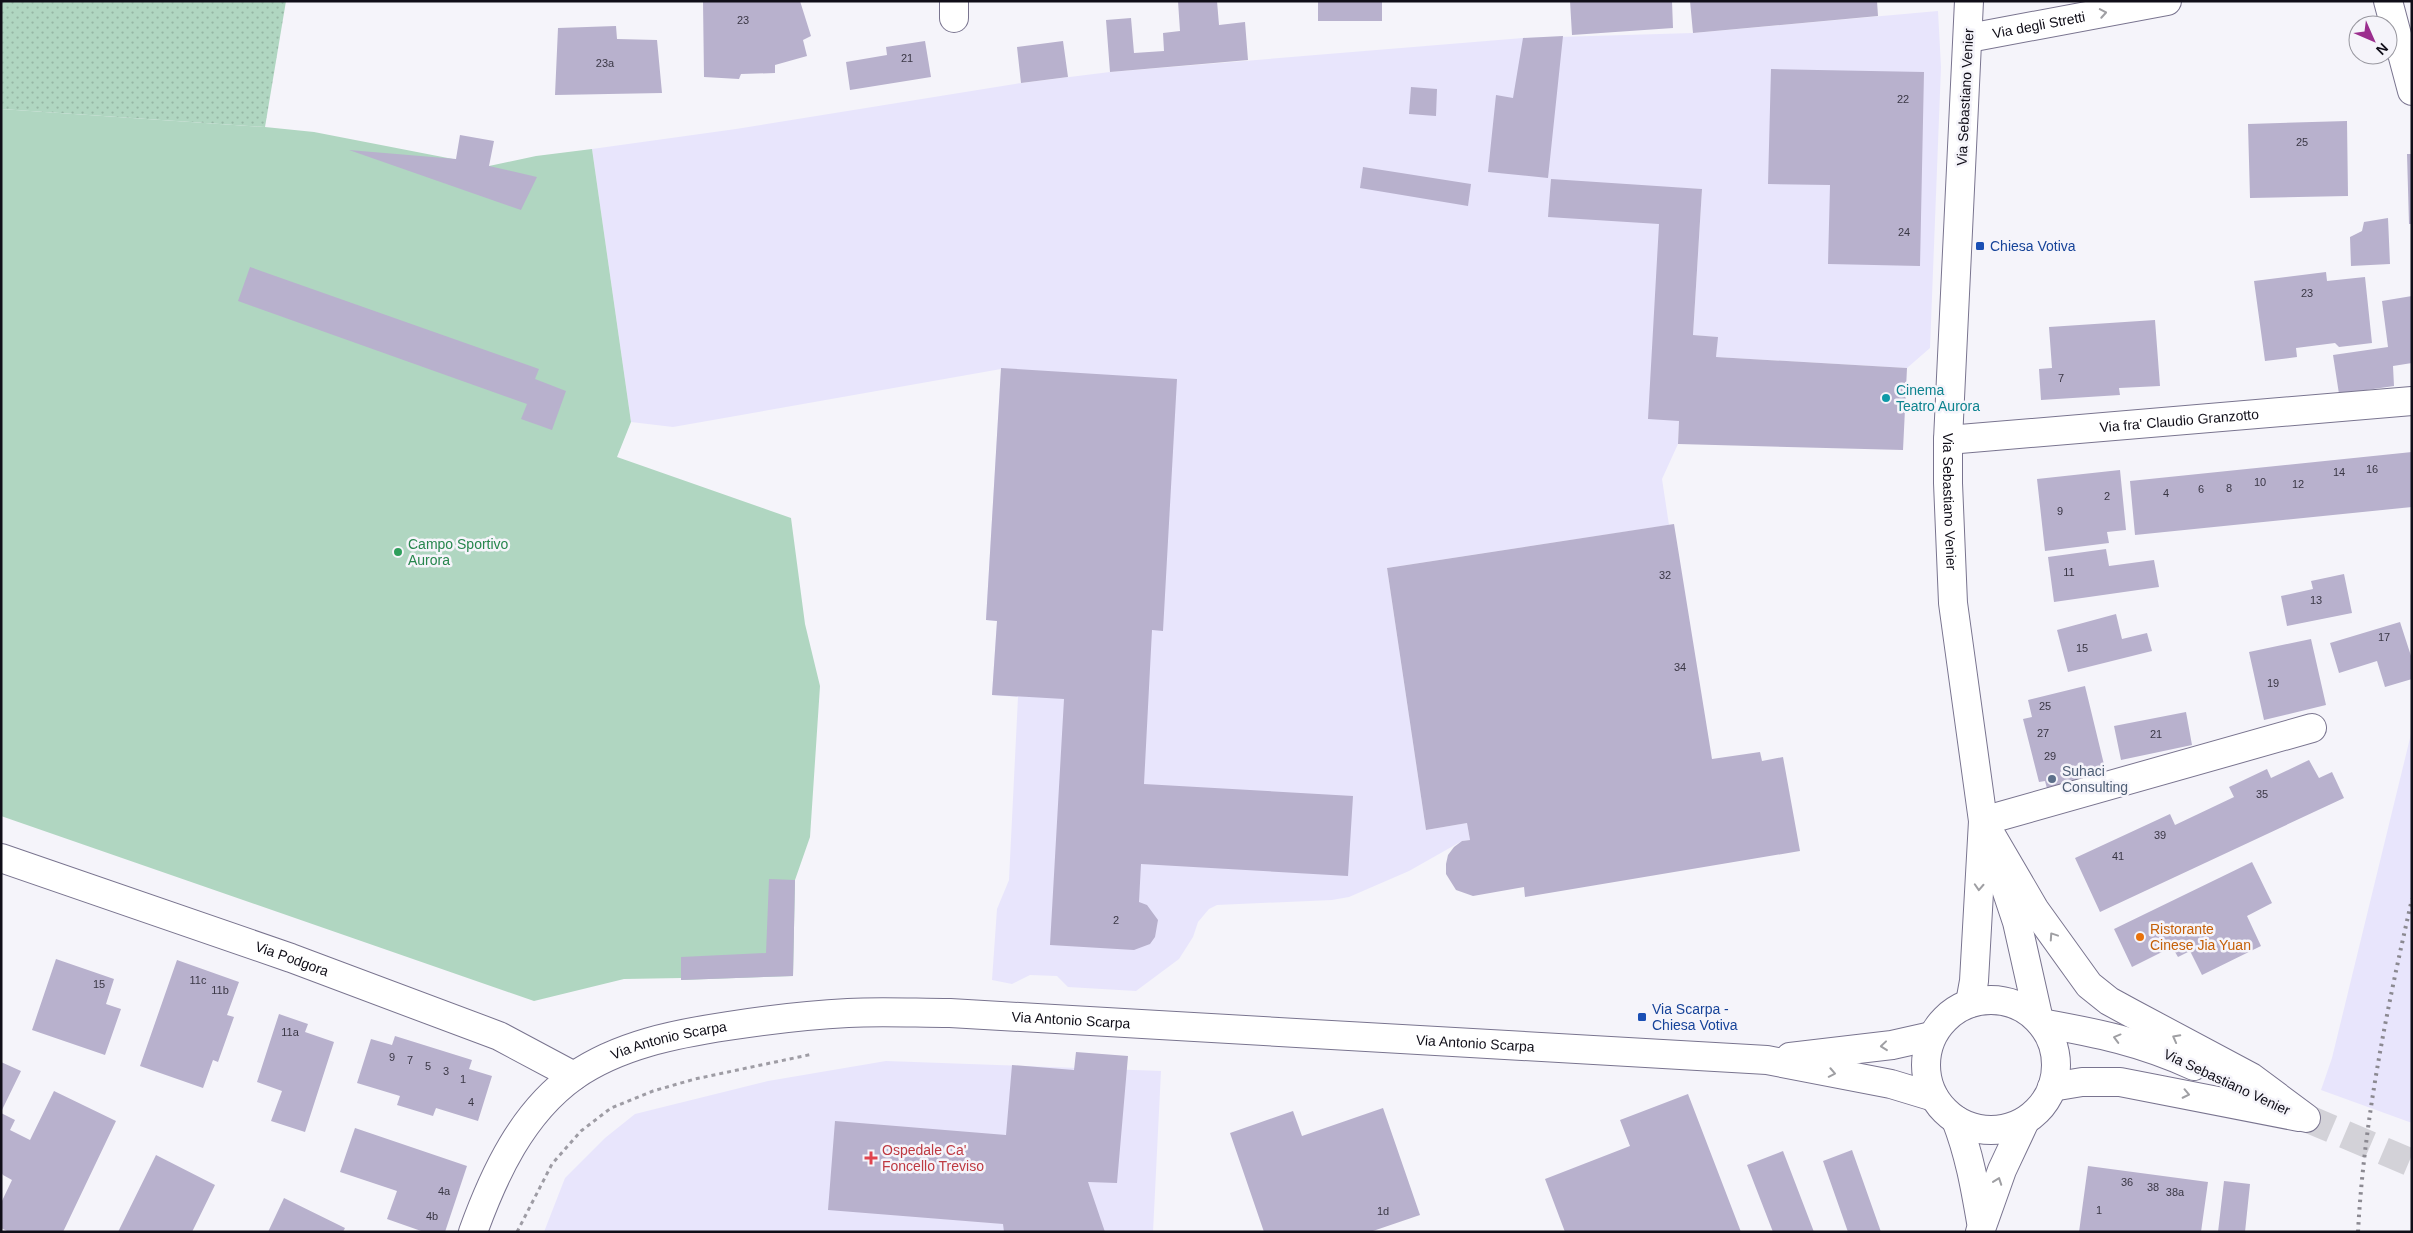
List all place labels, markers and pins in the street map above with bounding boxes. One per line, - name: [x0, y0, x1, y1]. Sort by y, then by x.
- place label: Chiesa Votiva: [1990, 238, 2076, 254]
- marker: Chiesa Votiva: [1974, 240, 1986, 252]
- place label: Cinema Teatro Aurora: [1896, 382, 1980, 414]
- marker: Cinema Teatro Aurora: [1880, 392, 1892, 404]
- place label: Campo Sportivo Aurora: [408, 536, 509, 568]
- marker: Campo Sportivo Aurora: [392, 546, 404, 558]
- place label: Suhaci Consulting: [2062, 763, 2128, 795]
- marker: Suhaci Consulting: [2046, 773, 2058, 785]
- place label: Ristorante Cinese Jia Yuan: [2150, 921, 2251, 953]
- marker: Ristorante Cinese Jia Yuan: [2134, 931, 2146, 943]
- place label: Via Scarpa - Chiesa Votiva: [1652, 1001, 1738, 1033]
- marker: Via Scarpa - Chiesa Votiva: [1636, 1011, 1648, 1023]
- place label: Ospedale Ca' Foncello Treviso: [882, 1142, 984, 1174]
- marker: Ospedale Ca' Foncello Treviso: [864, 1151, 878, 1165]

